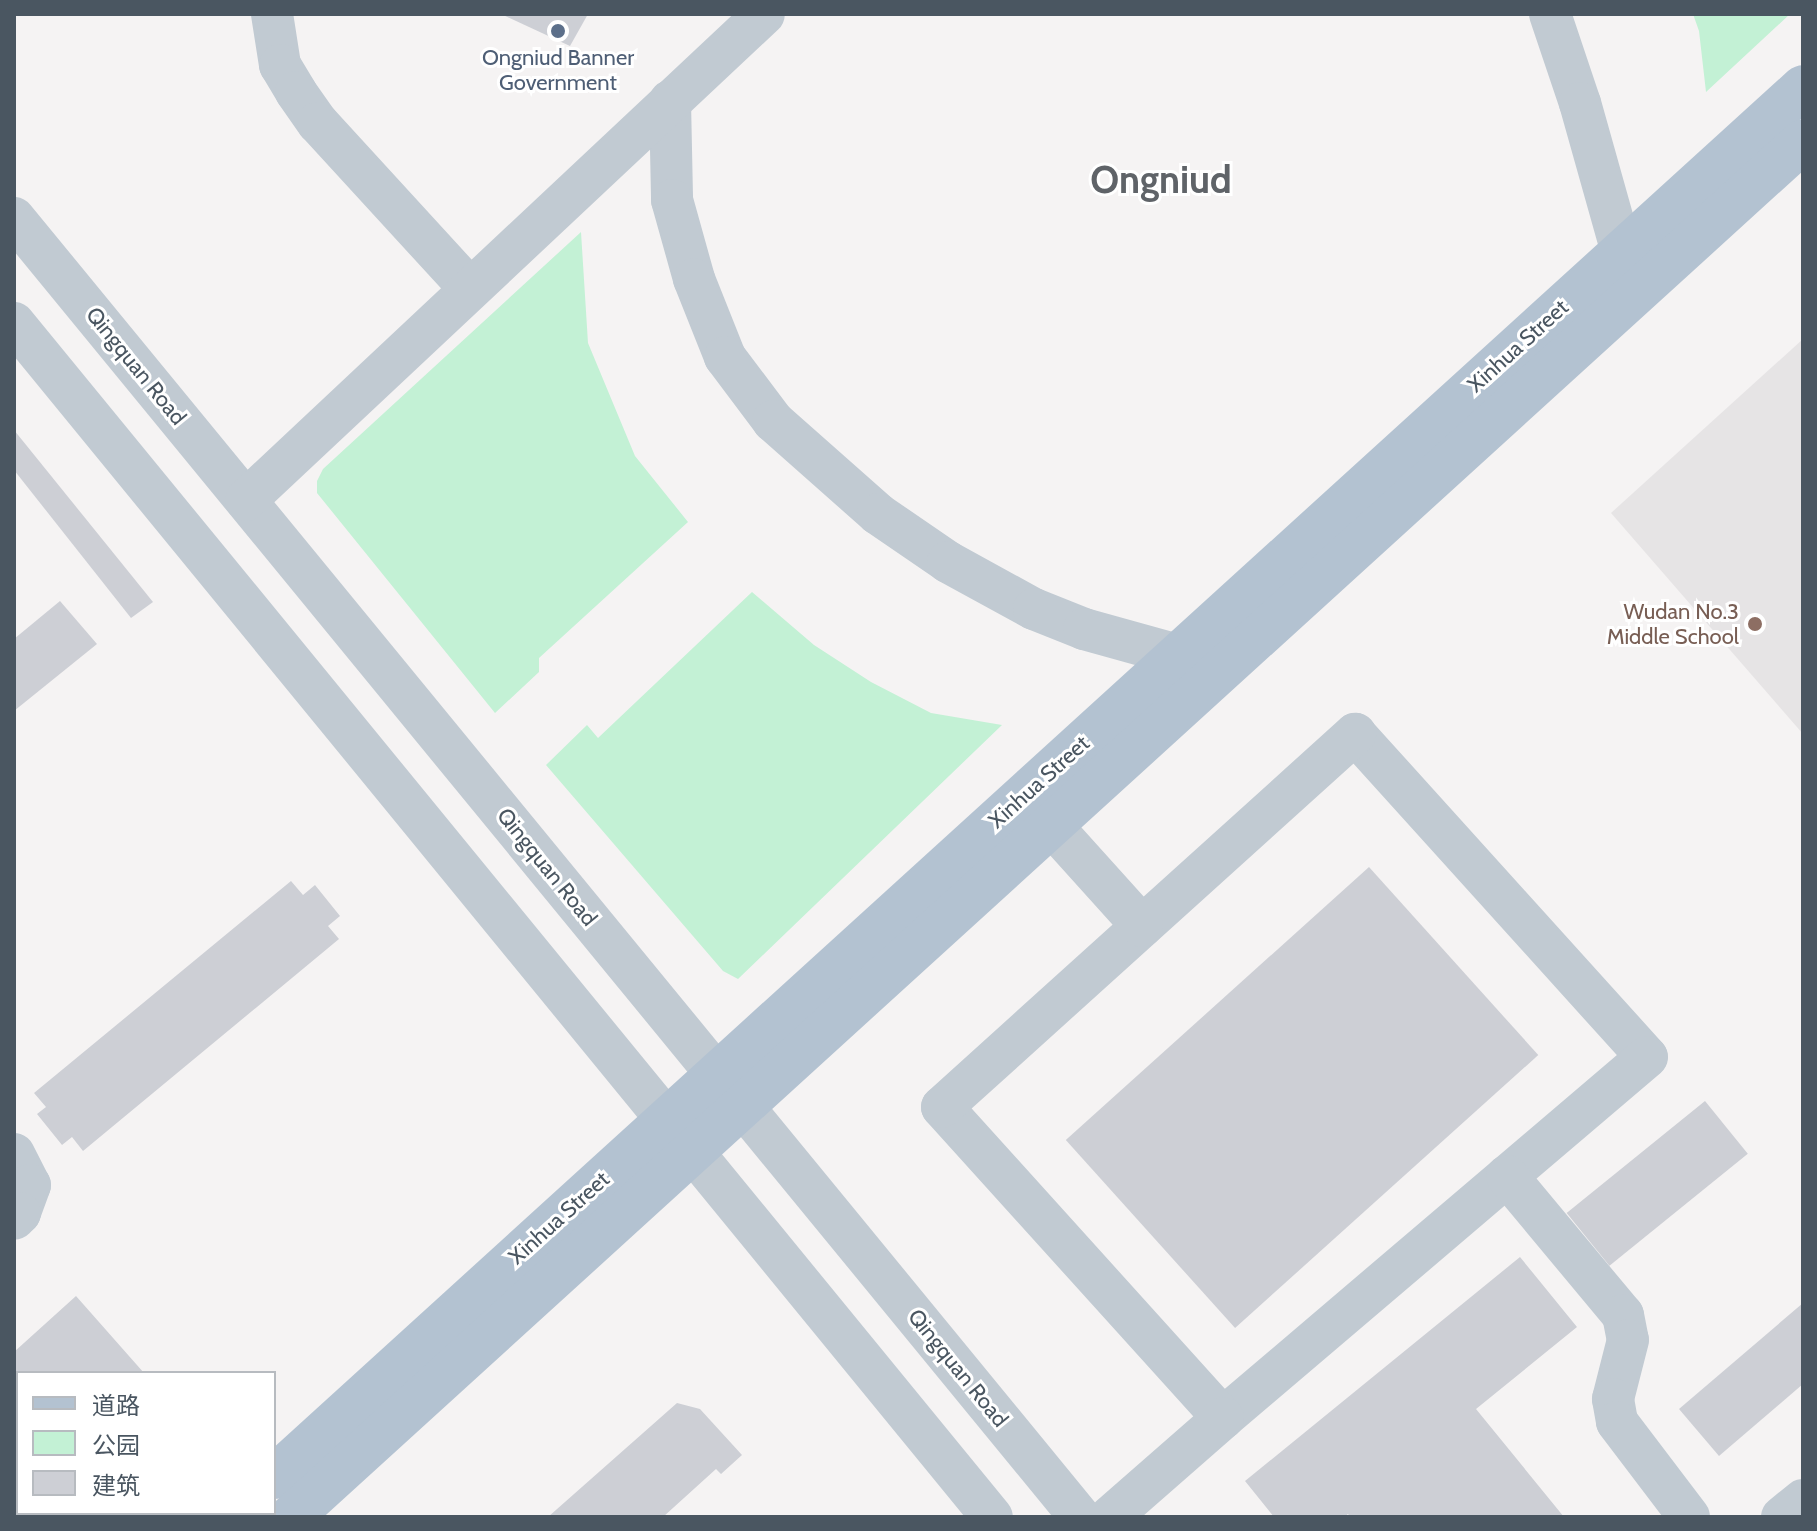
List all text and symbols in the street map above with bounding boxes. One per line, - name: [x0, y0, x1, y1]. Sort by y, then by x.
- marker: Ongniud Banner Government: [549, 22, 567, 40]
- place label: Ongniud Banner Government: [482, 44, 634, 96]
- district label: Ongniud: [1090, 157, 1232, 203]
- street label: Xinhua Street: [1462, 294, 1574, 398]
- street label: Qingquan Road: [80, 302, 192, 430]
- place label: Wudan No.3 Middle School: [1607, 598, 1739, 650]
- marker: Wudan No.3 Middle School: [1746, 615, 1764, 633]
- street label: Xinhua Street: [983, 730, 1095, 834]
- street label: Qingquan Road: [491, 803, 603, 931]
- street label: Xinhua Street: [503, 1166, 615, 1270]
- street label: Qingquan Road: [902, 1304, 1014, 1432]
- legend: [16, 1371, 276, 1515]
- text: 道路: [92, 1391, 140, 1420]
- text: 公园: [92, 1431, 140, 1460]
- text: 建筑: [92, 1471, 140, 1500]

